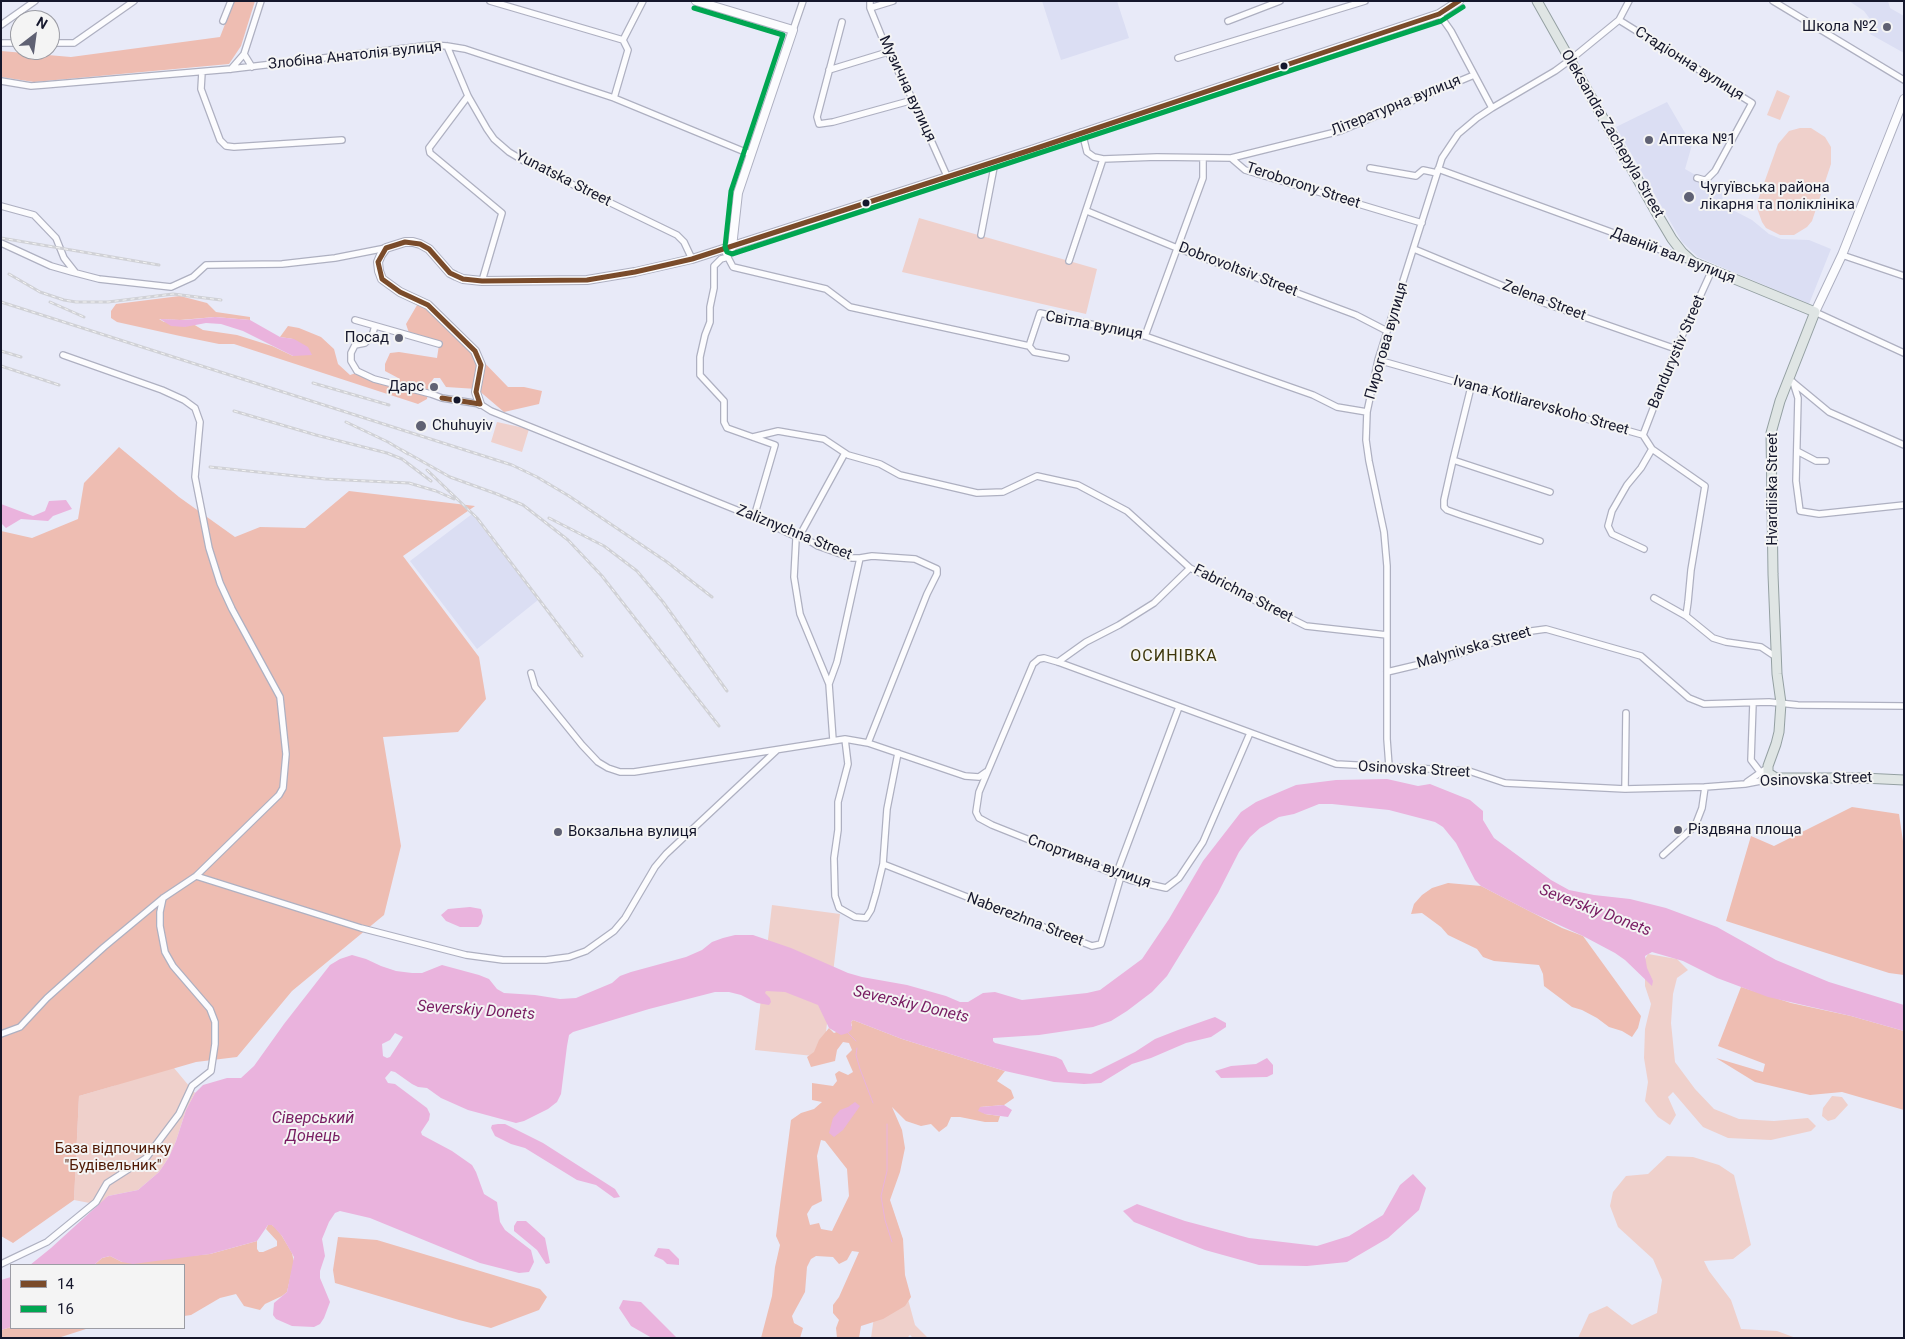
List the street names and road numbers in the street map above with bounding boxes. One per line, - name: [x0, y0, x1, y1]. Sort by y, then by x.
- street label: Стадіонна вулиця: [1631, 23, 1747, 105]
- street label: Музична вулиця: [875, 33, 939, 145]
- street label: Злобіна Анатолія вулиця: [267, 38, 443, 74]
- street label: Oleksandra Zachepyla Street: [1557, 47, 1667, 221]
- street label: Літературна вулиця: [1328, 72, 1464, 140]
- street label: Yunatska Street: [512, 147, 614, 211]
- street label: Teroborony Street: [1244, 159, 1362, 213]
- street label: Давній вал вулиця: [1608, 224, 1738, 288]
- street label: Dobrovoltsiv Street: [1176, 239, 1300, 301]
- street label: Zelena Street: [1500, 277, 1588, 325]
- street label: Пирогова вулиця: [1362, 280, 1412, 402]
- street label: Bandurystiv Street: [1645, 292, 1709, 412]
- street label: Світла вулиця: [1044, 308, 1144, 344]
- street label: Ivana Kotliarevskoho Street: [1451, 372, 1631, 440]
- street label: Hvardiiska Street: [1764, 432, 1782, 546]
- street label: Zaliznychna Street: [734, 502, 854, 564]
- street label: Fabrichna Street: [1190, 561, 1296, 627]
- street label: Malynivska Street: [1415, 623, 1533, 673]
- street label: Osinovska Street: [1357, 758, 1471, 782]
- street label: Osinovska Street: [1759, 769, 1873, 791]
- street label: Спортивна вулиця: [1025, 831, 1153, 893]
- street label: Naberezhna Street: [964, 889, 1086, 951]

